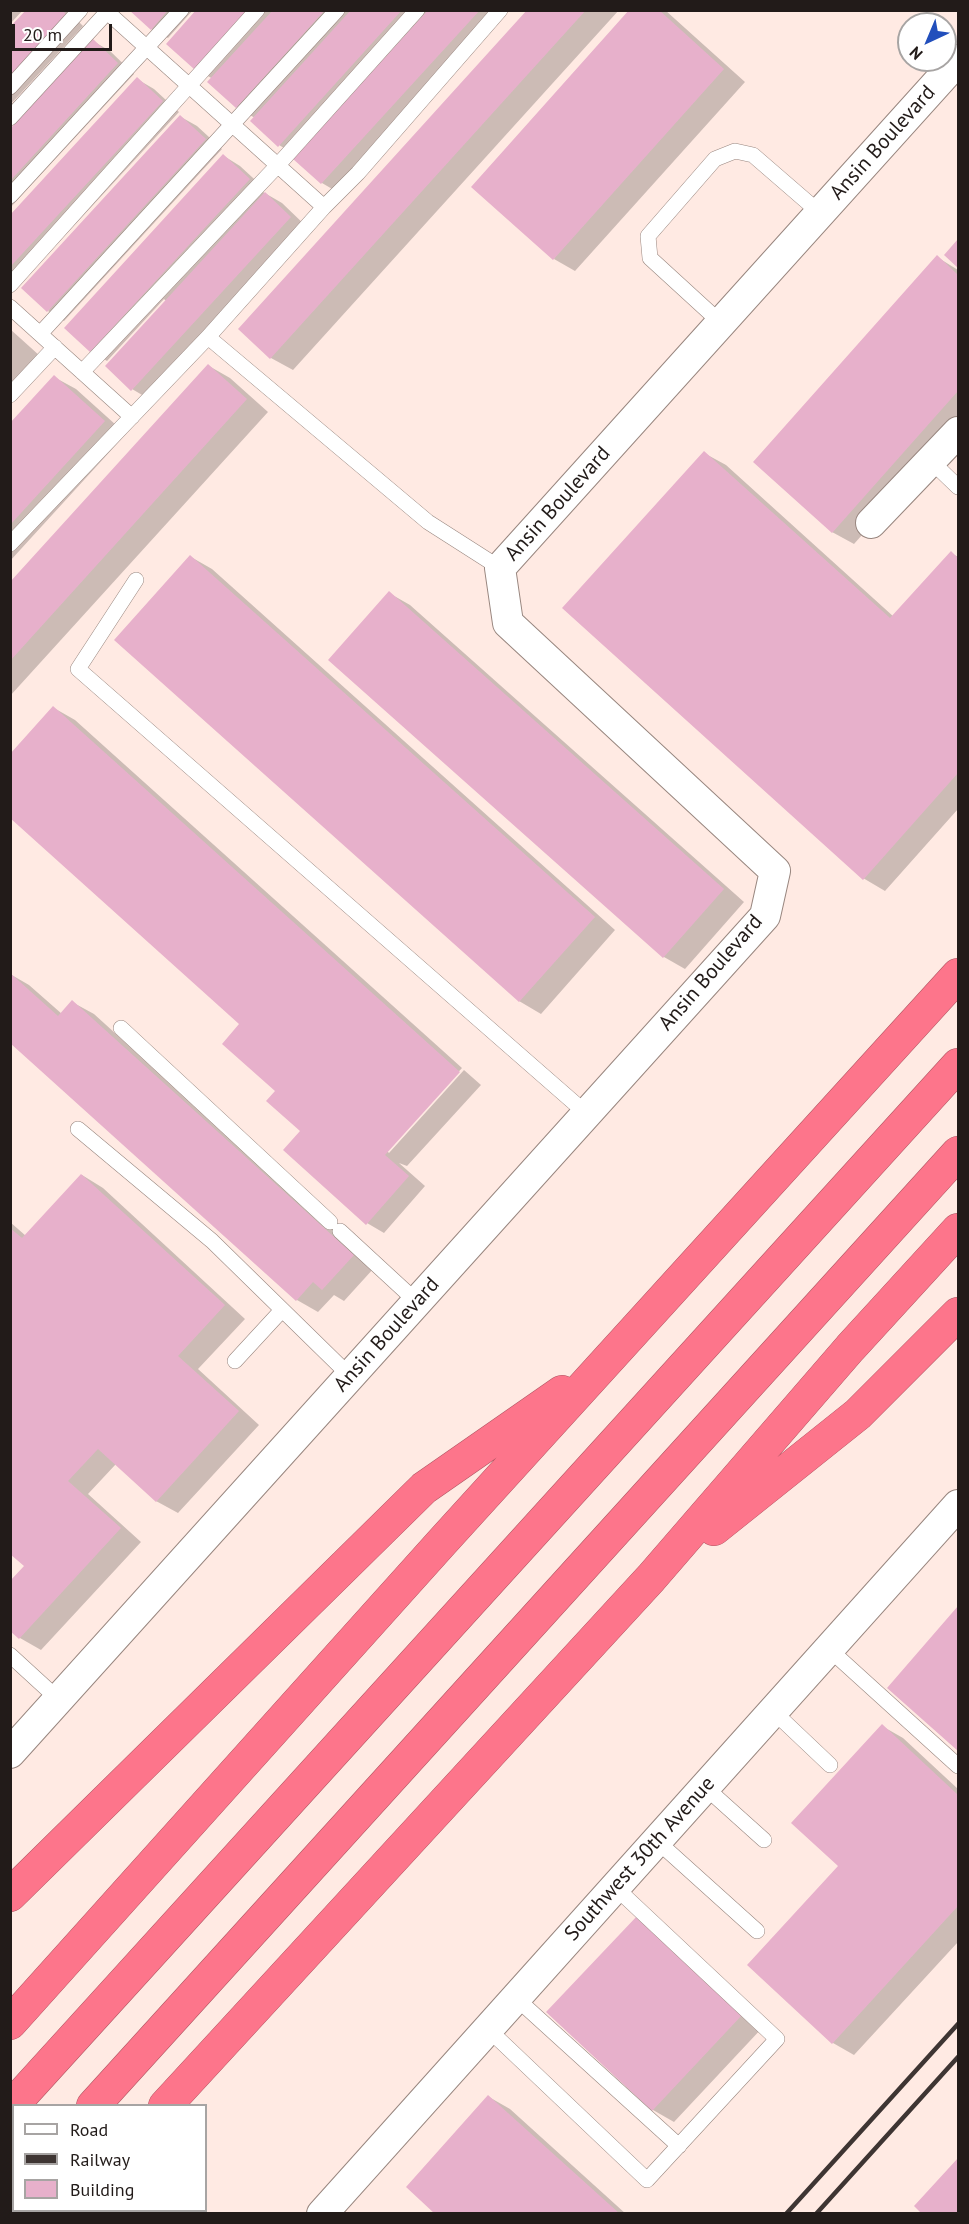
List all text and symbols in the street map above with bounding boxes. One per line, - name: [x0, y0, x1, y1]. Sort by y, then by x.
- scale bar: [15, 12, 116, 50]
- north arrow: [897, 12, 957, 72]
- text: 20 m: [23, 23, 62, 46]
- text: N: [905, 43, 927, 64]
- street label: Ansin Boulevard: [825, 81, 941, 205]
- street label: Ansin Boulevard: [500, 442, 616, 566]
- street label: Ansin Boulevard: [654, 910, 768, 1036]
- street label: Ansin Boulevard: [329, 1273, 445, 1397]
- street label: Southwest 30th Avenue: [560, 1772, 720, 1946]
- legend: [12, 2104, 207, 2212]
- text: Road: [70, 2118, 108, 2141]
- text: Railway: [70, 2148, 130, 2171]
- text: Building: [70, 2178, 134, 2201]

